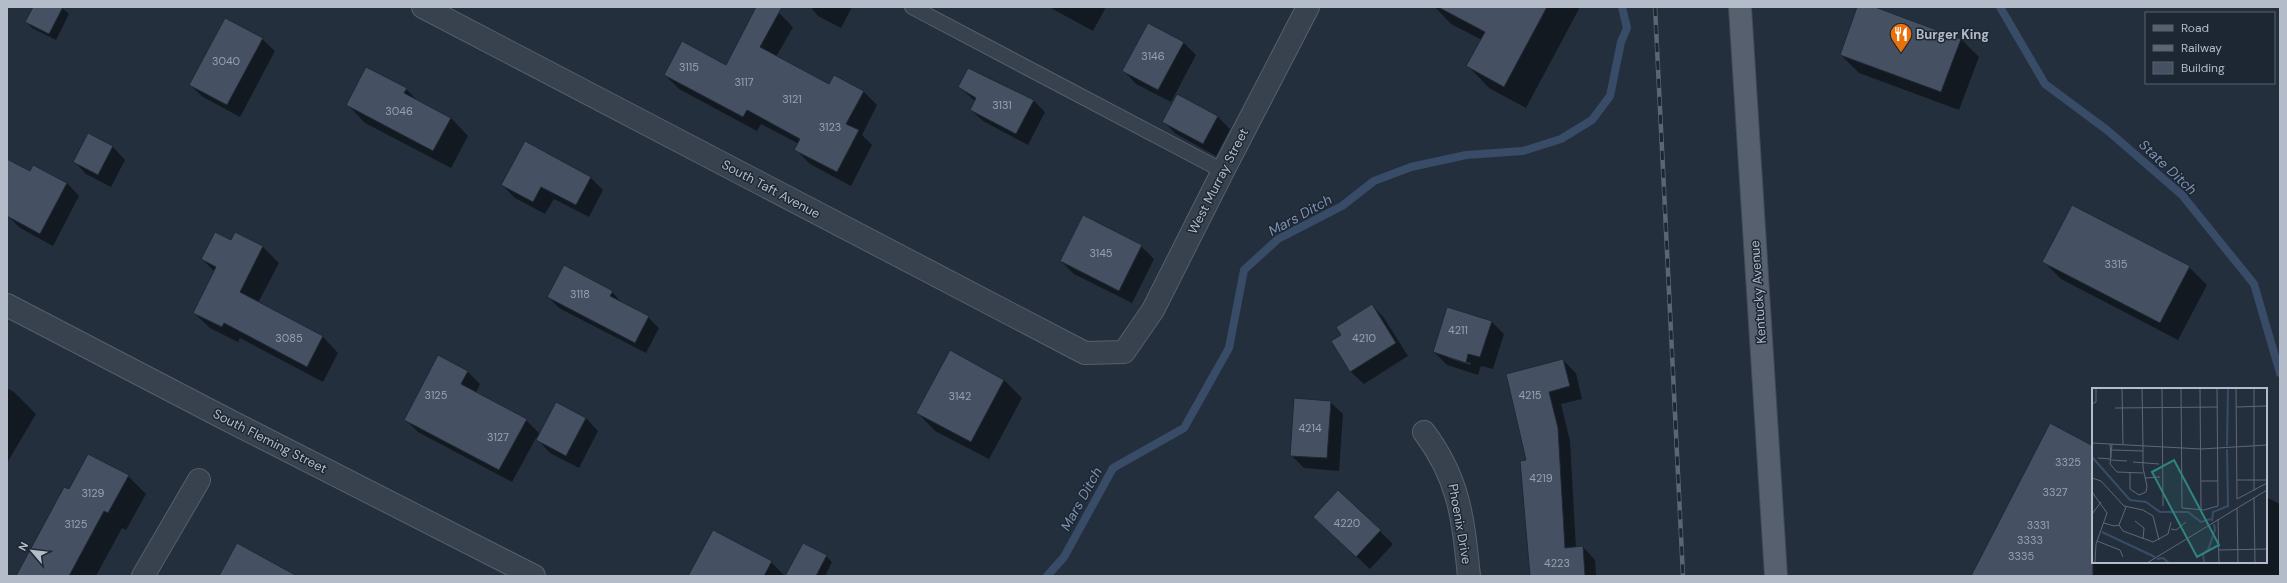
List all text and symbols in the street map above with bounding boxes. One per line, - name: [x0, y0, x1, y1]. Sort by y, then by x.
- legend: [2145, 12, 2275, 84]
- text: Road: [2181, 20, 2209, 36]
- restaurant icon: Burger King: [1888, 21, 1914, 54]
- place label: Burger King: [1916, 26, 1989, 43]
- text: Railway: [2181, 40, 2222, 56]
- house number: 3146: [1141, 49, 1165, 63]
- house number: 3040: [212, 54, 240, 68]
- house number: 3115: [679, 60, 699, 74]
- text: Building: [2181, 60, 2225, 76]
- house number: 3117: [734, 75, 754, 89]
- house number: 3121: [782, 92, 802, 106]
- house number: 3131: [992, 98, 1012, 112]
- house number: 3046: [385, 104, 413, 118]
- house number: 3123: [819, 120, 841, 134]
- street label: West Murray Street: [1184, 125, 1252, 237]
- water label: State Ditch: [2135, 136, 2201, 198]
- street label: South Taft Avenue: [719, 156, 823, 222]
- water label: Mars Ditch: [1265, 190, 1335, 240]
- street label: Kentucky Avenue: [1746, 240, 1770, 344]
- house number: 3145: [1089, 246, 1113, 260]
- house number: 3315: [2105, 257, 2128, 271]
- house number: 3118: [570, 287, 590, 301]
- house number: 4211: [1448, 323, 1468, 337]
- house number: 3085: [275, 331, 303, 345]
- house number: 4210: [1352, 331, 1376, 345]
- house number: 3125: [425, 388, 448, 402]
- house number: 4215: [1518, 388, 1542, 402]
- inset map: [2092, 388, 2267, 563]
- house number: 3142: [949, 389, 971, 403]
- street label: South Fleming Street: [210, 405, 330, 477]
- house number: 4214: [1298, 421, 1322, 435]
- house number: 3127: [487, 430, 509, 444]
- house number: 3325: [2055, 455, 2081, 469]
- water label: Mars Ditch: [1056, 464, 1106, 534]
- house number: 4219: [1529, 471, 1553, 485]
- street label: Phoenix Drive: [1445, 482, 1475, 566]
- house number: 3327: [2042, 485, 2068, 499]
- house number: 3129: [82, 486, 105, 500]
- house number: 4220: [1334, 516, 1360, 530]
- house number: 3125: [65, 517, 88, 531]
- house number: 3331: [2027, 518, 2049, 532]
- north arrow: [12, 531, 52, 571]
- house number: 3333: [2017, 533, 2043, 547]
- text: N: [15, 539, 31, 553]
- house number: 3335: [2008, 549, 2034, 563]
- house number: 4223: [1544, 556, 1570, 570]

